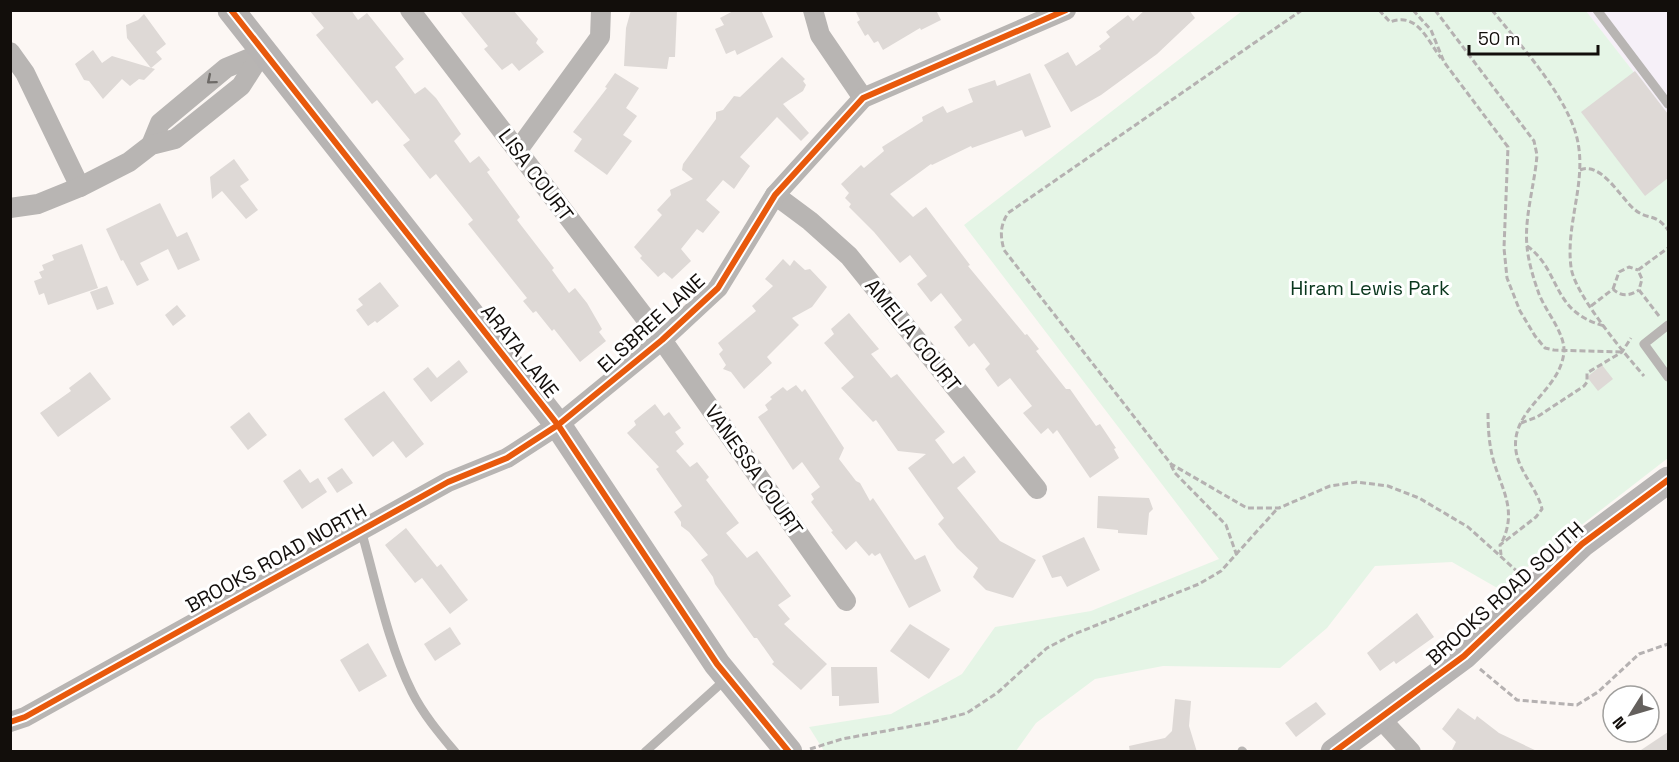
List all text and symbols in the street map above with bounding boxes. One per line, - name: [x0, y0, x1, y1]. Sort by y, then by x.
- scale bar: [1469, 18, 1598, 56]
- text: 50 m: [1478, 27, 1520, 50]
- one-way arrow: [207, 73, 218, 84]
- street label: LISA COURT: [493, 124, 579, 227]
- street label: ELSBREE LANE: [592, 268, 710, 378]
- street label: AMELIA COURT: [859, 273, 967, 397]
- park label: Hiram Lewis Park: [1290, 275, 1450, 301]
- street label: ARATA LANE: [475, 299, 565, 403]
- street label: VANESSA COURT: [699, 399, 809, 541]
- street label: BROOKS ROAD NORTH: [181, 497, 371, 619]
- street label: BROOKS ROAD SOUTH: [1421, 516, 1589, 670]
- north arrow: [1601, 684, 1661, 744]
- text: N: [1608, 712, 1631, 733]

